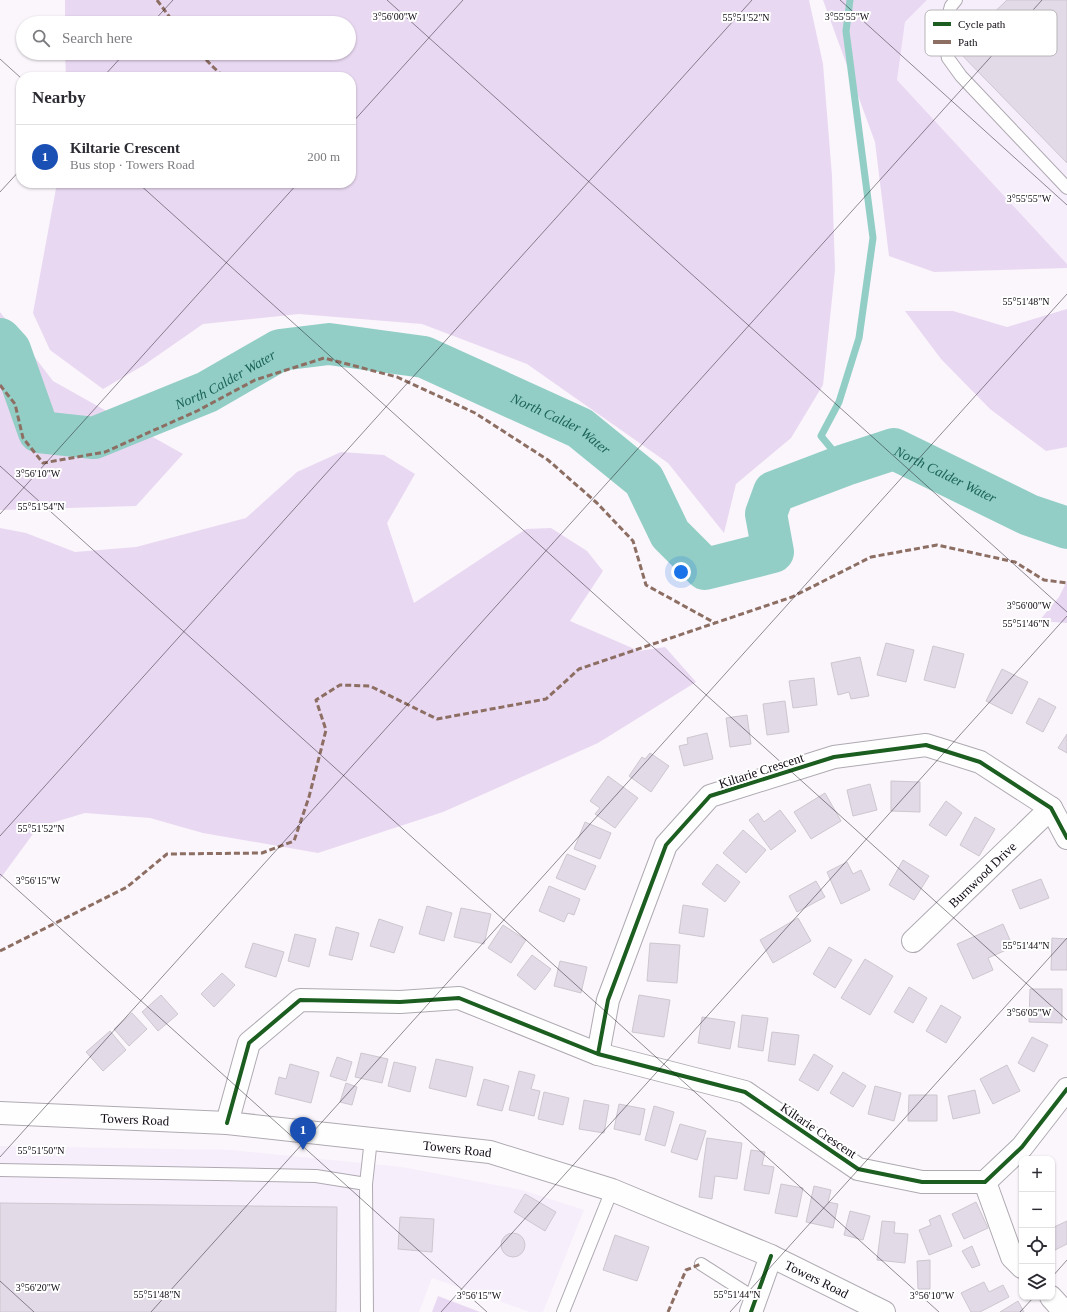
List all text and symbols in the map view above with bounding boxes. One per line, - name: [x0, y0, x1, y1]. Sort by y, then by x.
- legend: [925, 10, 1057, 56]
- text: 3°56'00"W: [373, 11, 418, 22]
- text: 3°55'55"W: [825, 11, 870, 22]
- text: 55°51'52"N: [722, 12, 770, 23]
- search box: [16, 16, 356, 60]
- text: Cycle path: [958, 18, 1006, 30]
- icon: search: [30, 27, 52, 49]
- text: Search here: [62, 30, 132, 46]
- text: Path: [958, 36, 978, 48]
- text: Nearby: [32, 88, 86, 107]
- text: Kiltarie Crescent: [70, 140, 180, 156]
- text: 1: [42, 149, 48, 164]
- text: 200 m: [307, 149, 340, 164]
- text: Bus stop · Towers Road: [70, 157, 195, 172]
- text: 3°55'55"W: [1007, 193, 1052, 204]
- text: 55°51'48"N: [1002, 296, 1050, 307]
- water label: North Calder Water: [172, 347, 279, 413]
- water label: North Calder Water: [508, 390, 613, 458]
- water label: North Calder Water: [891, 443, 999, 506]
- text: 3°56'10"W: [16, 468, 61, 479]
- text: 55°51'54"N: [17, 501, 65, 512]
- your location: [671, 562, 691, 582]
- text: 3°56'00"W: [1007, 600, 1052, 611]
- text: 55°51'46"N: [1002, 618, 1050, 629]
- street label: Kiltarie Crescent: [717, 750, 806, 791]
- text: 55°51'52"N: [17, 823, 65, 834]
- street label: Burnwood Drive: [946, 839, 1019, 911]
- text: 3°56'15"W: [16, 875, 61, 886]
- text: 55°51'44"N: [1002, 940, 1050, 951]
- text: 3°56'05"W: [1007, 1007, 1052, 1018]
- street label: Kiltarie Crescent: [778, 1099, 860, 1162]
- street label: Towers Road: [100, 1110, 170, 1128]
- pin: 1: [290, 1117, 316, 1150]
- street label: Towers Road: [422, 1138, 493, 1160]
- text: 55°51'50"N: [17, 1145, 65, 1156]
- map controls: [1019, 1156, 1055, 1300]
- button: +: [1019, 1156, 1055, 1192]
- button: −: [1019, 1192, 1055, 1228]
- button: locate: [1019, 1228, 1055, 1264]
- street label: Towers Road: [783, 1257, 851, 1301]
- button: layers: [1019, 1264, 1055, 1300]
- text: 3°56'20"W: [16, 1282, 61, 1293]
- text: 55°51'48"N: [133, 1289, 181, 1300]
- text: 55°51'44"N: [713, 1289, 761, 1300]
- text: 3°56'15"W: [457, 1290, 502, 1301]
- text: 3°56'10"W: [910, 1290, 955, 1301]

